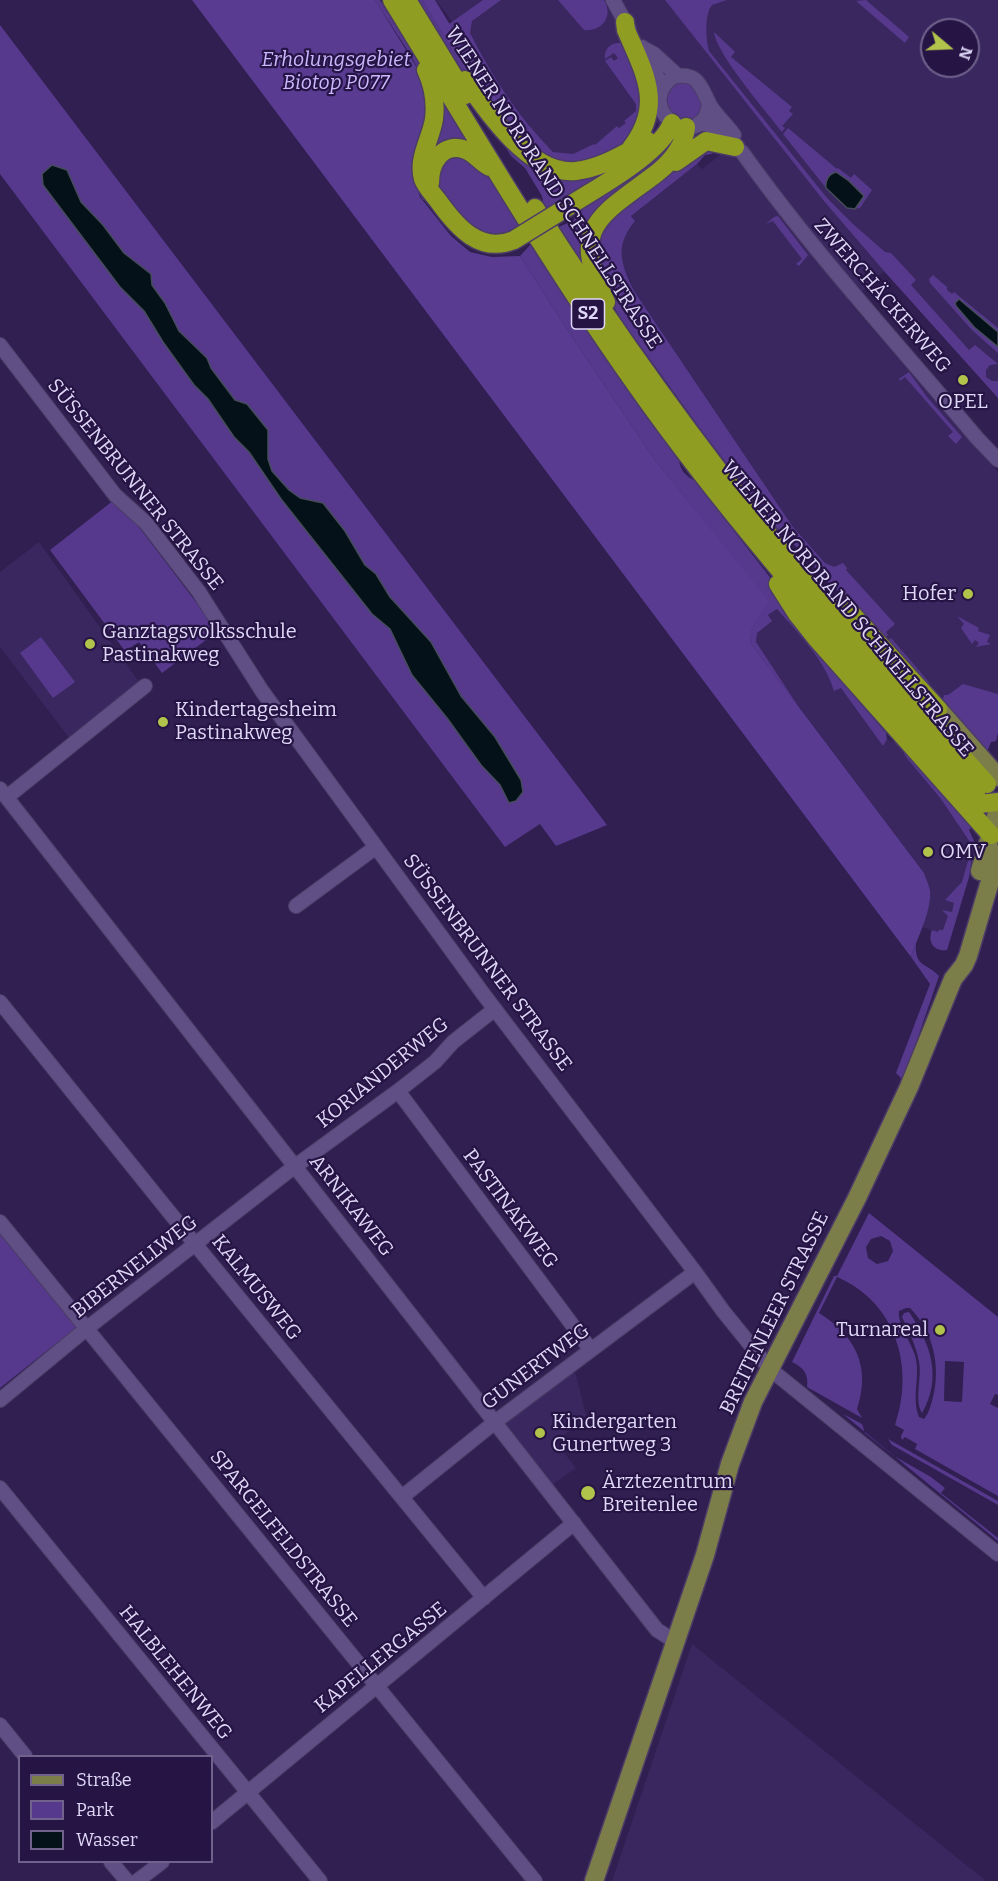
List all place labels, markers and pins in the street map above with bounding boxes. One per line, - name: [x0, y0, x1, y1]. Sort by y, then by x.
- marker: OPEL: [956, 373, 970, 387]
- place label: OPEL: [938, 390, 988, 414]
- place label: Hofer: [902, 582, 956, 606]
- marker: Hofer: [961, 587, 975, 601]
- place label: Ganztagsvolksschule Pastinakweg: [102, 620, 297, 667]
- marker: Ganztagsvolksschule Pastinakweg: [83, 637, 97, 651]
- place label: Kindertagesheim Pastinakweg: [175, 698, 337, 745]
- marker: Kindertagesheim Pastinakweg: [156, 715, 170, 729]
- place label: OMV: [940, 840, 986, 864]
- marker: OMV: [921, 845, 935, 859]
- place label: Turnareal: [836, 1318, 928, 1342]
- marker: Turnareal: [933, 1323, 947, 1337]
- place label: Kindergarten Gunertweg 3: [552, 1410, 677, 1457]
- marker: Kindergarten Gunertweg 3: [533, 1426, 547, 1440]
- place label: Ärztezentrum Breitenlee: [602, 1470, 733, 1517]
- marker: Ärztezentrum Breitenlee: [579, 1484, 597, 1502]

